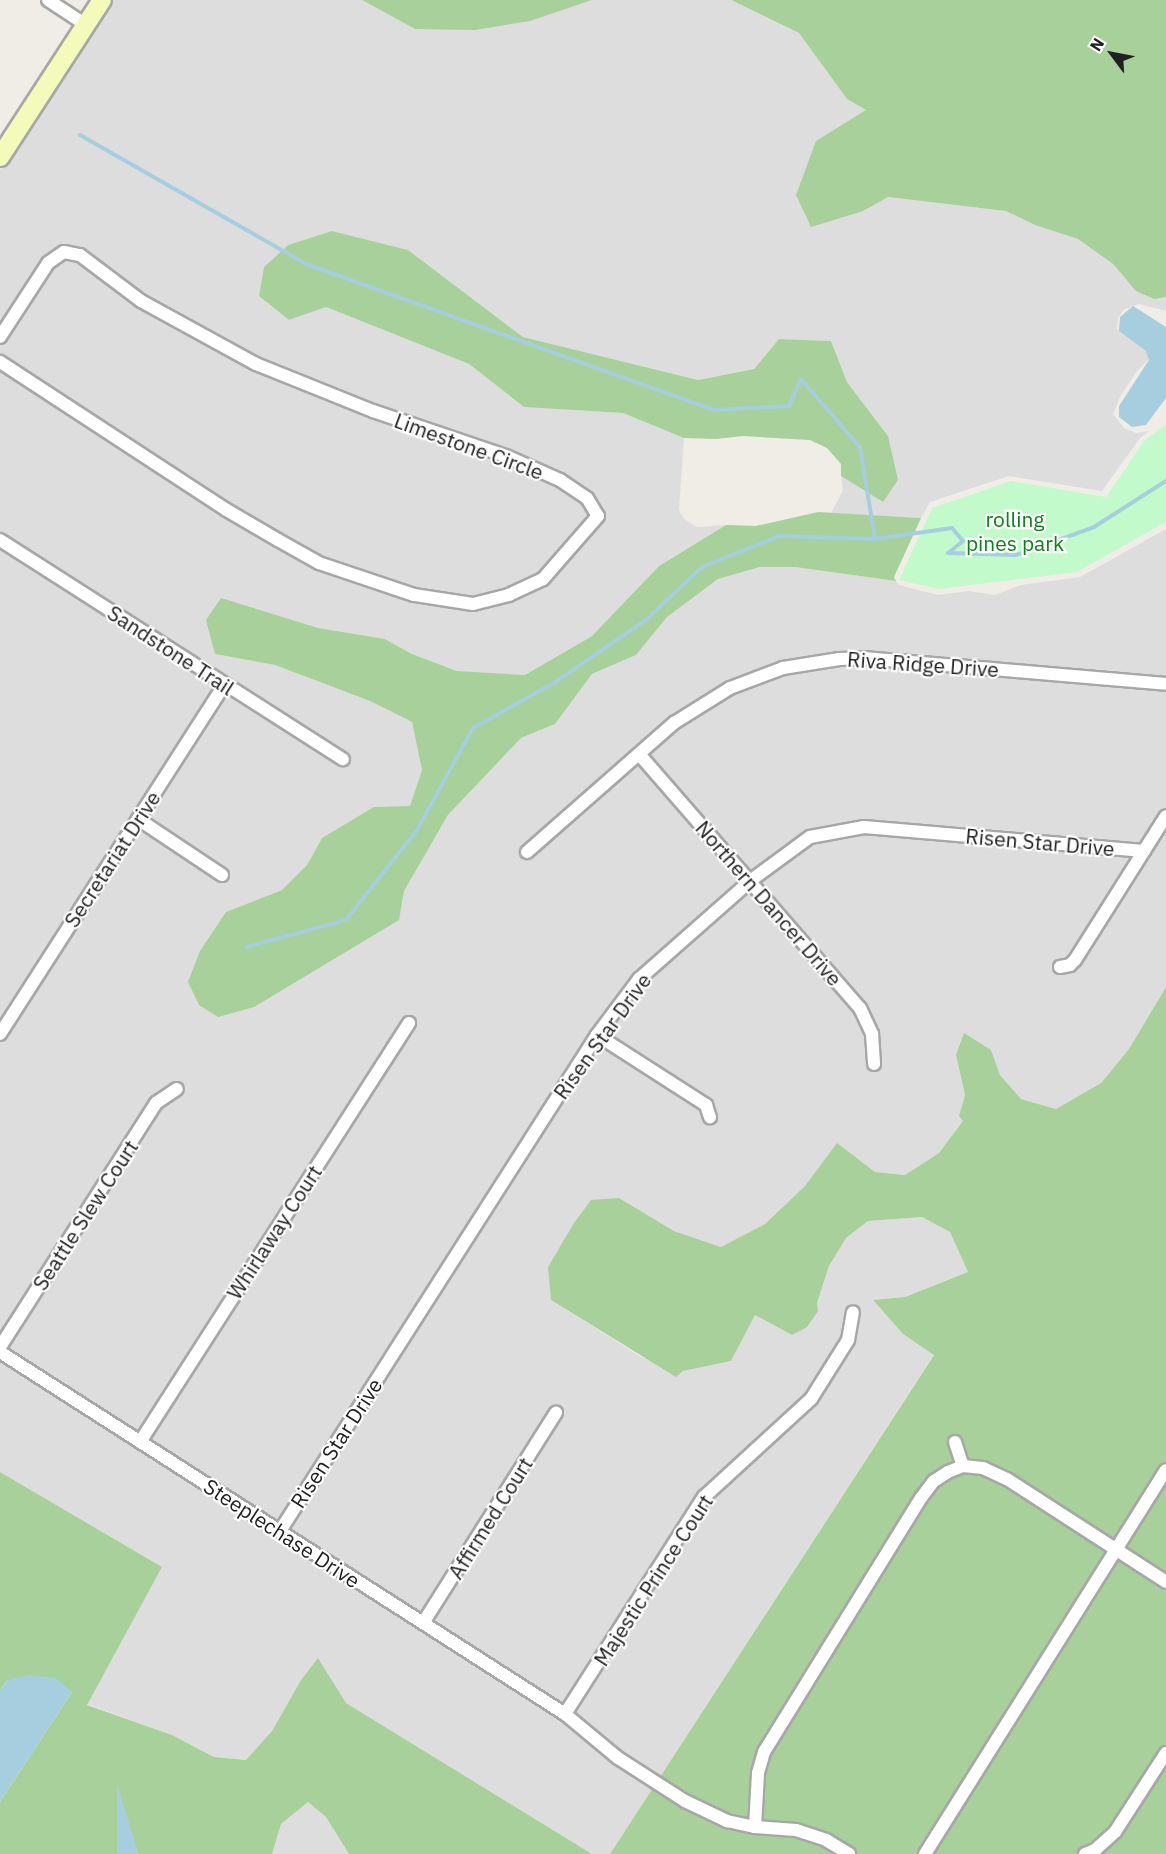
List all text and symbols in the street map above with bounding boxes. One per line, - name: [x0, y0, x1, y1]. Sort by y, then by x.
- north arrow: [1082, 24, 1142, 84]
- text: N: [1085, 34, 1108, 55]
- street label: Limestone Circle: [391, 407, 547, 485]
- park label: rolling pines park: [966, 506, 1064, 556]
- street label: Sandstone Trail: [103, 600, 239, 700]
- street label: Riva Ridge Drive: [846, 646, 1000, 682]
- street label: Secretariat Drive: [59, 786, 165, 932]
- street label: Northern Dancer Drive: [690, 815, 848, 991]
- street label: Risen Star Drive: [964, 823, 1116, 861]
- street label: Risen Star Drive: [548, 968, 656, 1104]
- street label: Seattle Slew Court: [27, 1135, 143, 1295]
- street label: Whirlaway Court: [221, 1160, 327, 1304]
- street label: Risen Star Drive: [285, 1373, 387, 1513]
- street label: Affirmed Court: [443, 1452, 537, 1584]
- street label: Steeplechase Drive: [199, 1473, 365, 1593]
- street label: Majestic Prince Court: [588, 1489, 718, 1671]

